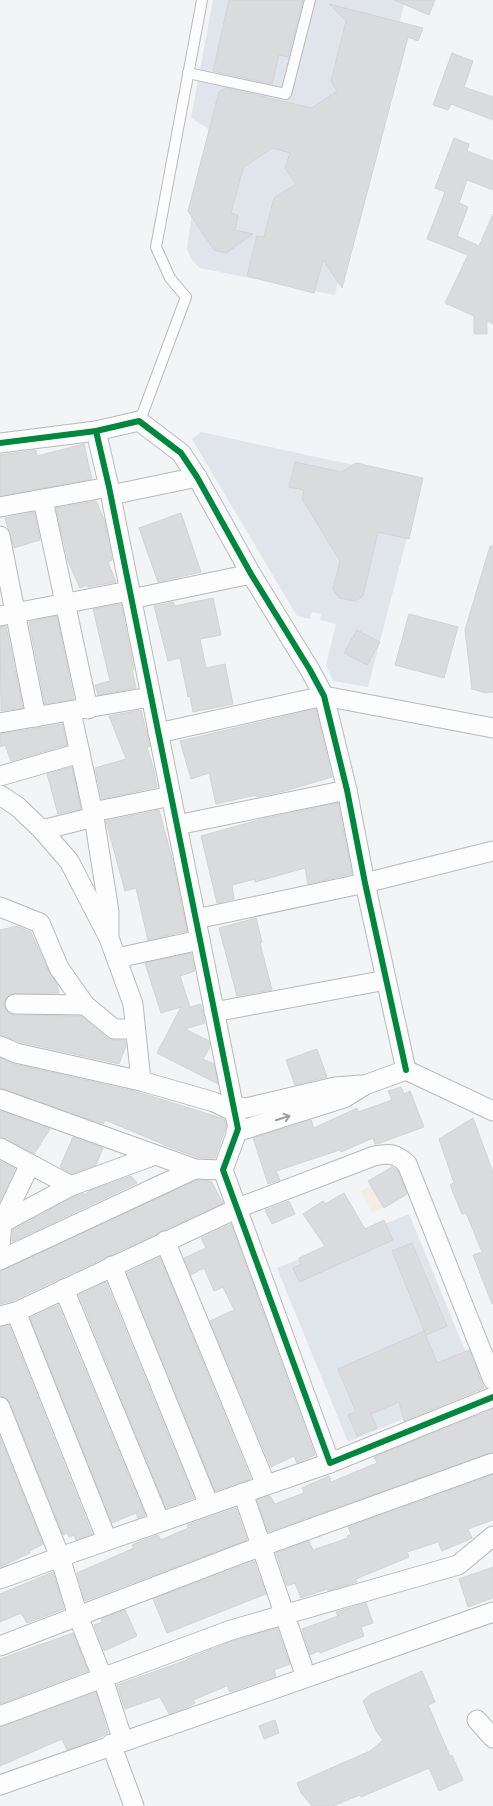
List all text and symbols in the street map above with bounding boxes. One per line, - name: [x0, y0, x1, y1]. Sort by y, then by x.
- one-way arrow: [275, 1113, 290, 1122]

